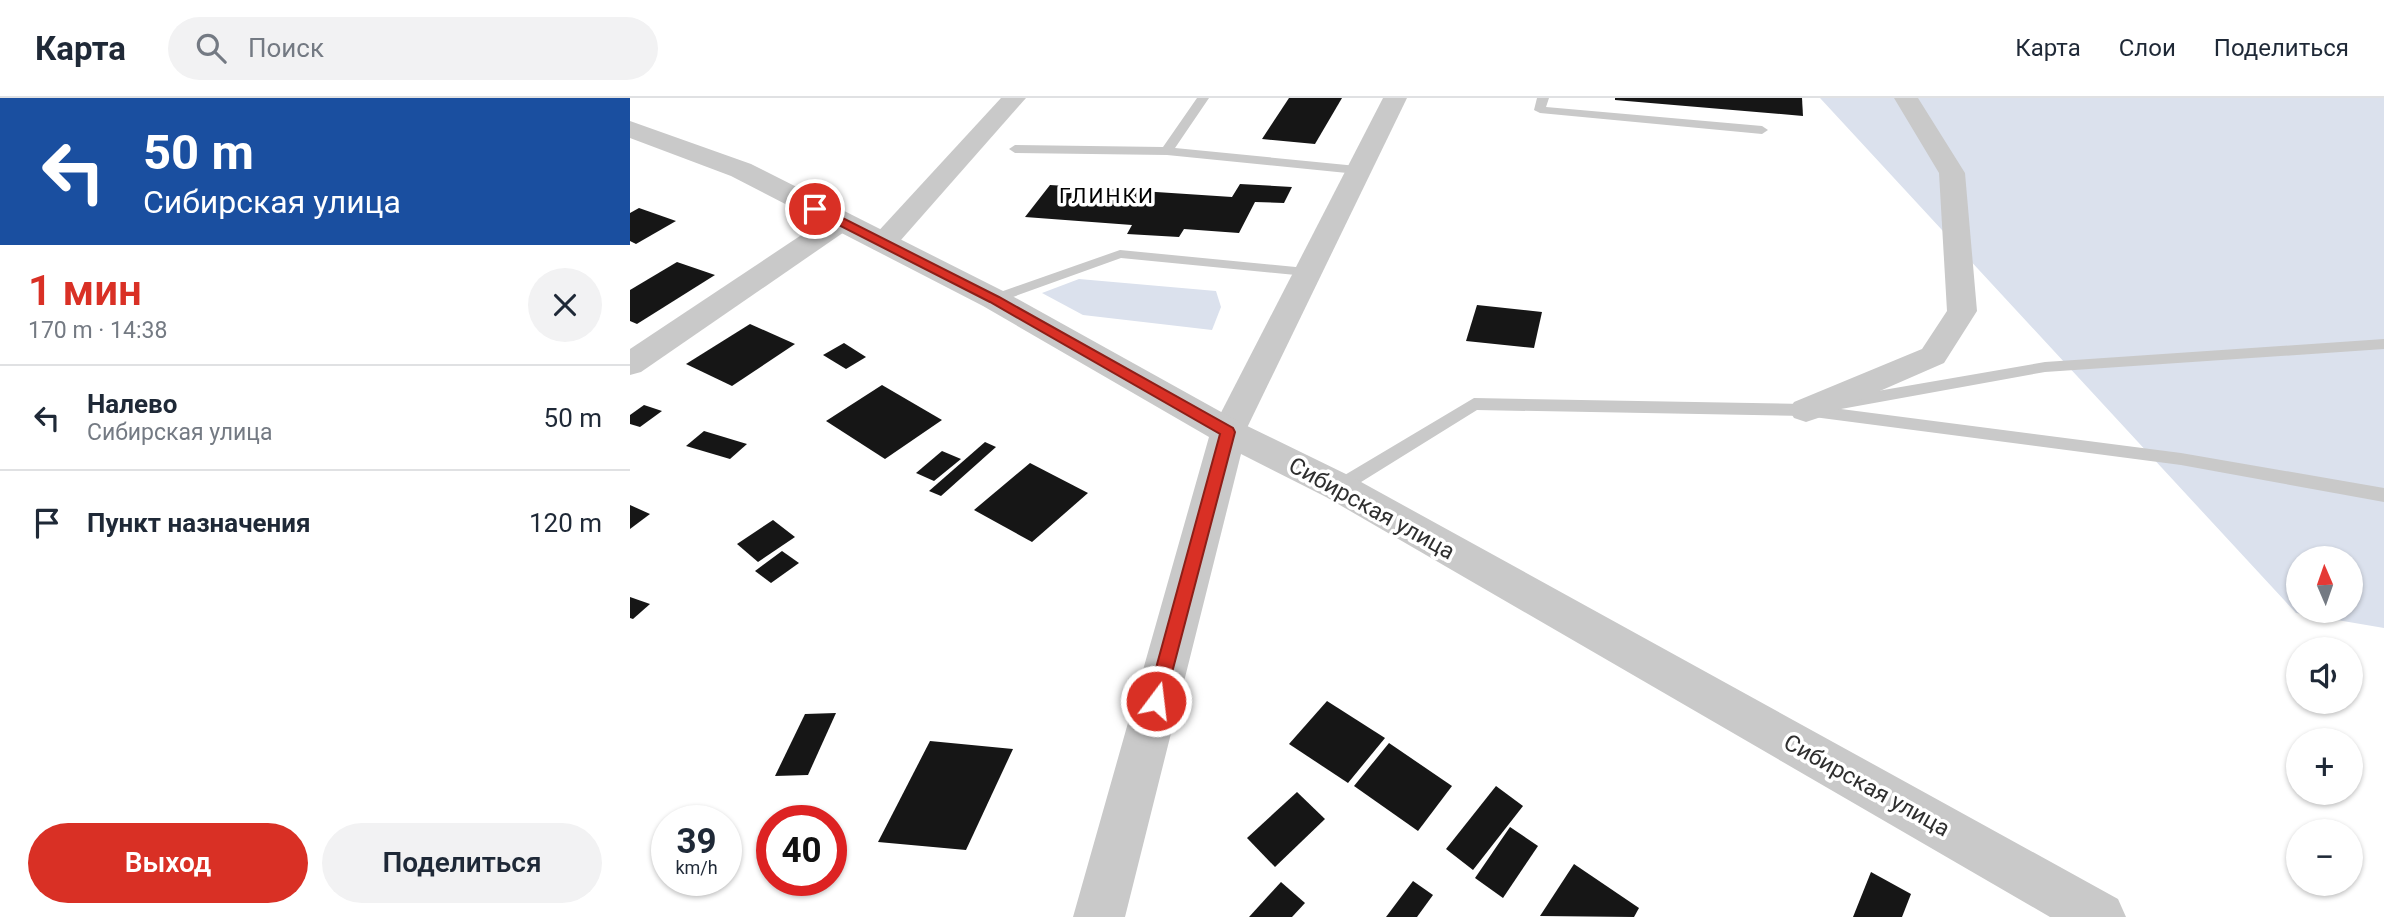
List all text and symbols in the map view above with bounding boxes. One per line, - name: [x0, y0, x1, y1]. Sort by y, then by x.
- search box: [168, 17, 658, 80]
- text: Карта: [35, 29, 126, 68]
- icon: search: [192, 29, 230, 67]
- text: Поиск: [248, 33, 324, 63]
- text: Карта: [2015, 34, 2081, 62]
- text: Слои: [2119, 34, 2176, 62]
- text: Поделиться: [2214, 34, 2349, 62]
- text: 50 m: [143, 124, 254, 181]
- icon: left: [28, 126, 119, 217]
- pin: [785, 179, 845, 239]
- text: Сибирская улица: [143, 183, 401, 221]
- district label: ГЛИНКИ: [1059, 184, 1155, 208]
- icon: arrive: [796, 190, 834, 228]
- text: 1 мин: [28, 266, 142, 315]
- button: close: [528, 268, 602, 342]
- text: 170 m · 14:38: [28, 317, 167, 344]
- text: Налево: [87, 389, 177, 419]
- icon: left: [28, 399, 66, 437]
- text: 50 m: [544, 403, 602, 433]
- text: Сибирская улица: [87, 419, 272, 446]
- street label: Сибирская улица: [1284, 452, 1459, 565]
- icon: arrive: [28, 504, 66, 542]
- text: Пункт назначения: [87, 508, 311, 538]
- text: 120 m: [529, 508, 602, 538]
- north arrow: [2286, 546, 2362, 623]
- map controls: [2286, 546, 2363, 896]
- button: sound: [2286, 637, 2363, 714]
- position arrow: [1119, 664, 1193, 738]
- button: +: [2286, 728, 2363, 805]
- street label: Сибирская улица: [1779, 729, 1954, 842]
- speed limit sign: 40: [756, 805, 847, 896]
- button: −: [2286, 819, 2363, 896]
- text: 39: [676, 821, 717, 862]
- button: Выход: [28, 823, 308, 903]
- button: Поделиться: [322, 823, 602, 903]
- text: km/h: [675, 857, 718, 878]

